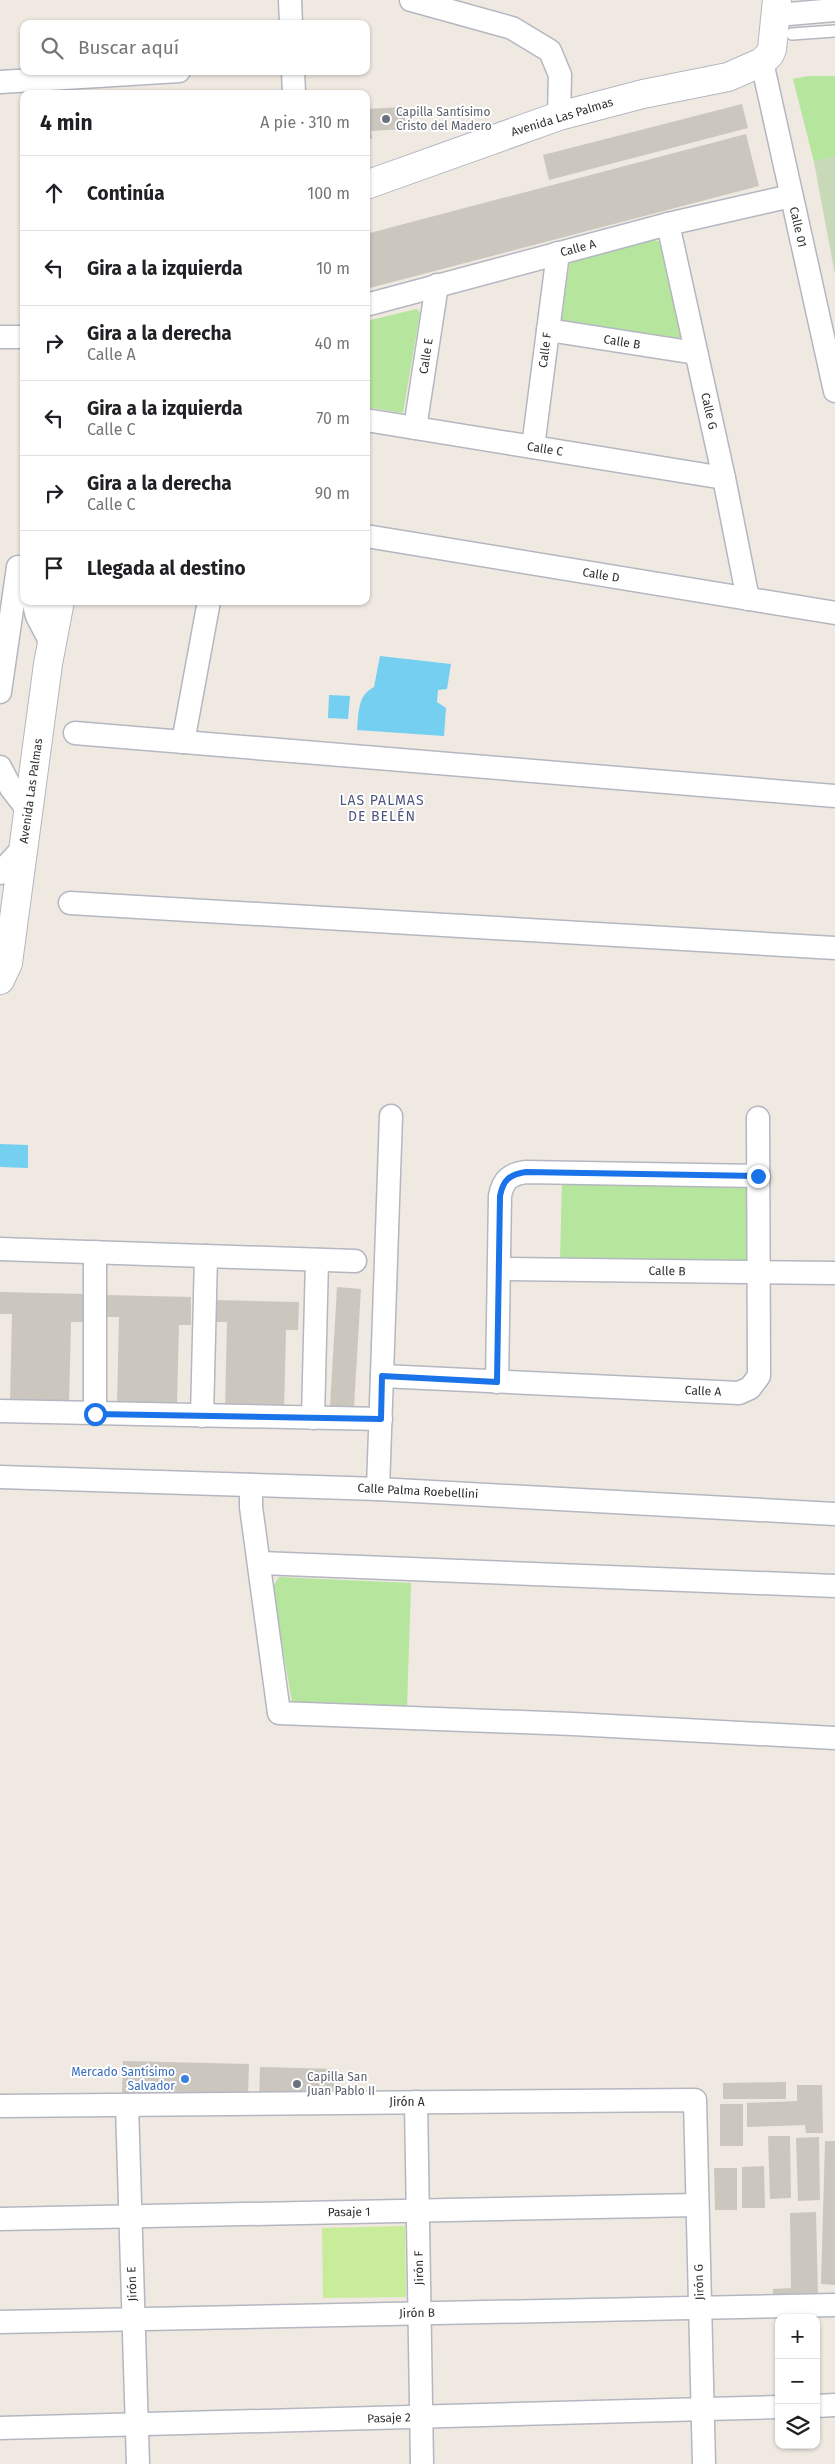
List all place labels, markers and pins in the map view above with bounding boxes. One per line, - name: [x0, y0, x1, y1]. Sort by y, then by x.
- place label: Capilla Santísimo Cristo del Madero: [396, 105, 492, 133]
- marker: Capilla Santísimo Cristo del Madero: [380, 113, 392, 125]
- place label: Mercado Santísimo Salvador: [71, 2065, 175, 2093]
- place label: Capilla San Juan Pablo II: [307, 2070, 375, 2098]
- marker: Mercado Santísimo Salvador: [179, 2073, 191, 2085]
- marker: Capilla San Juan Pablo II: [291, 2078, 303, 2090]

